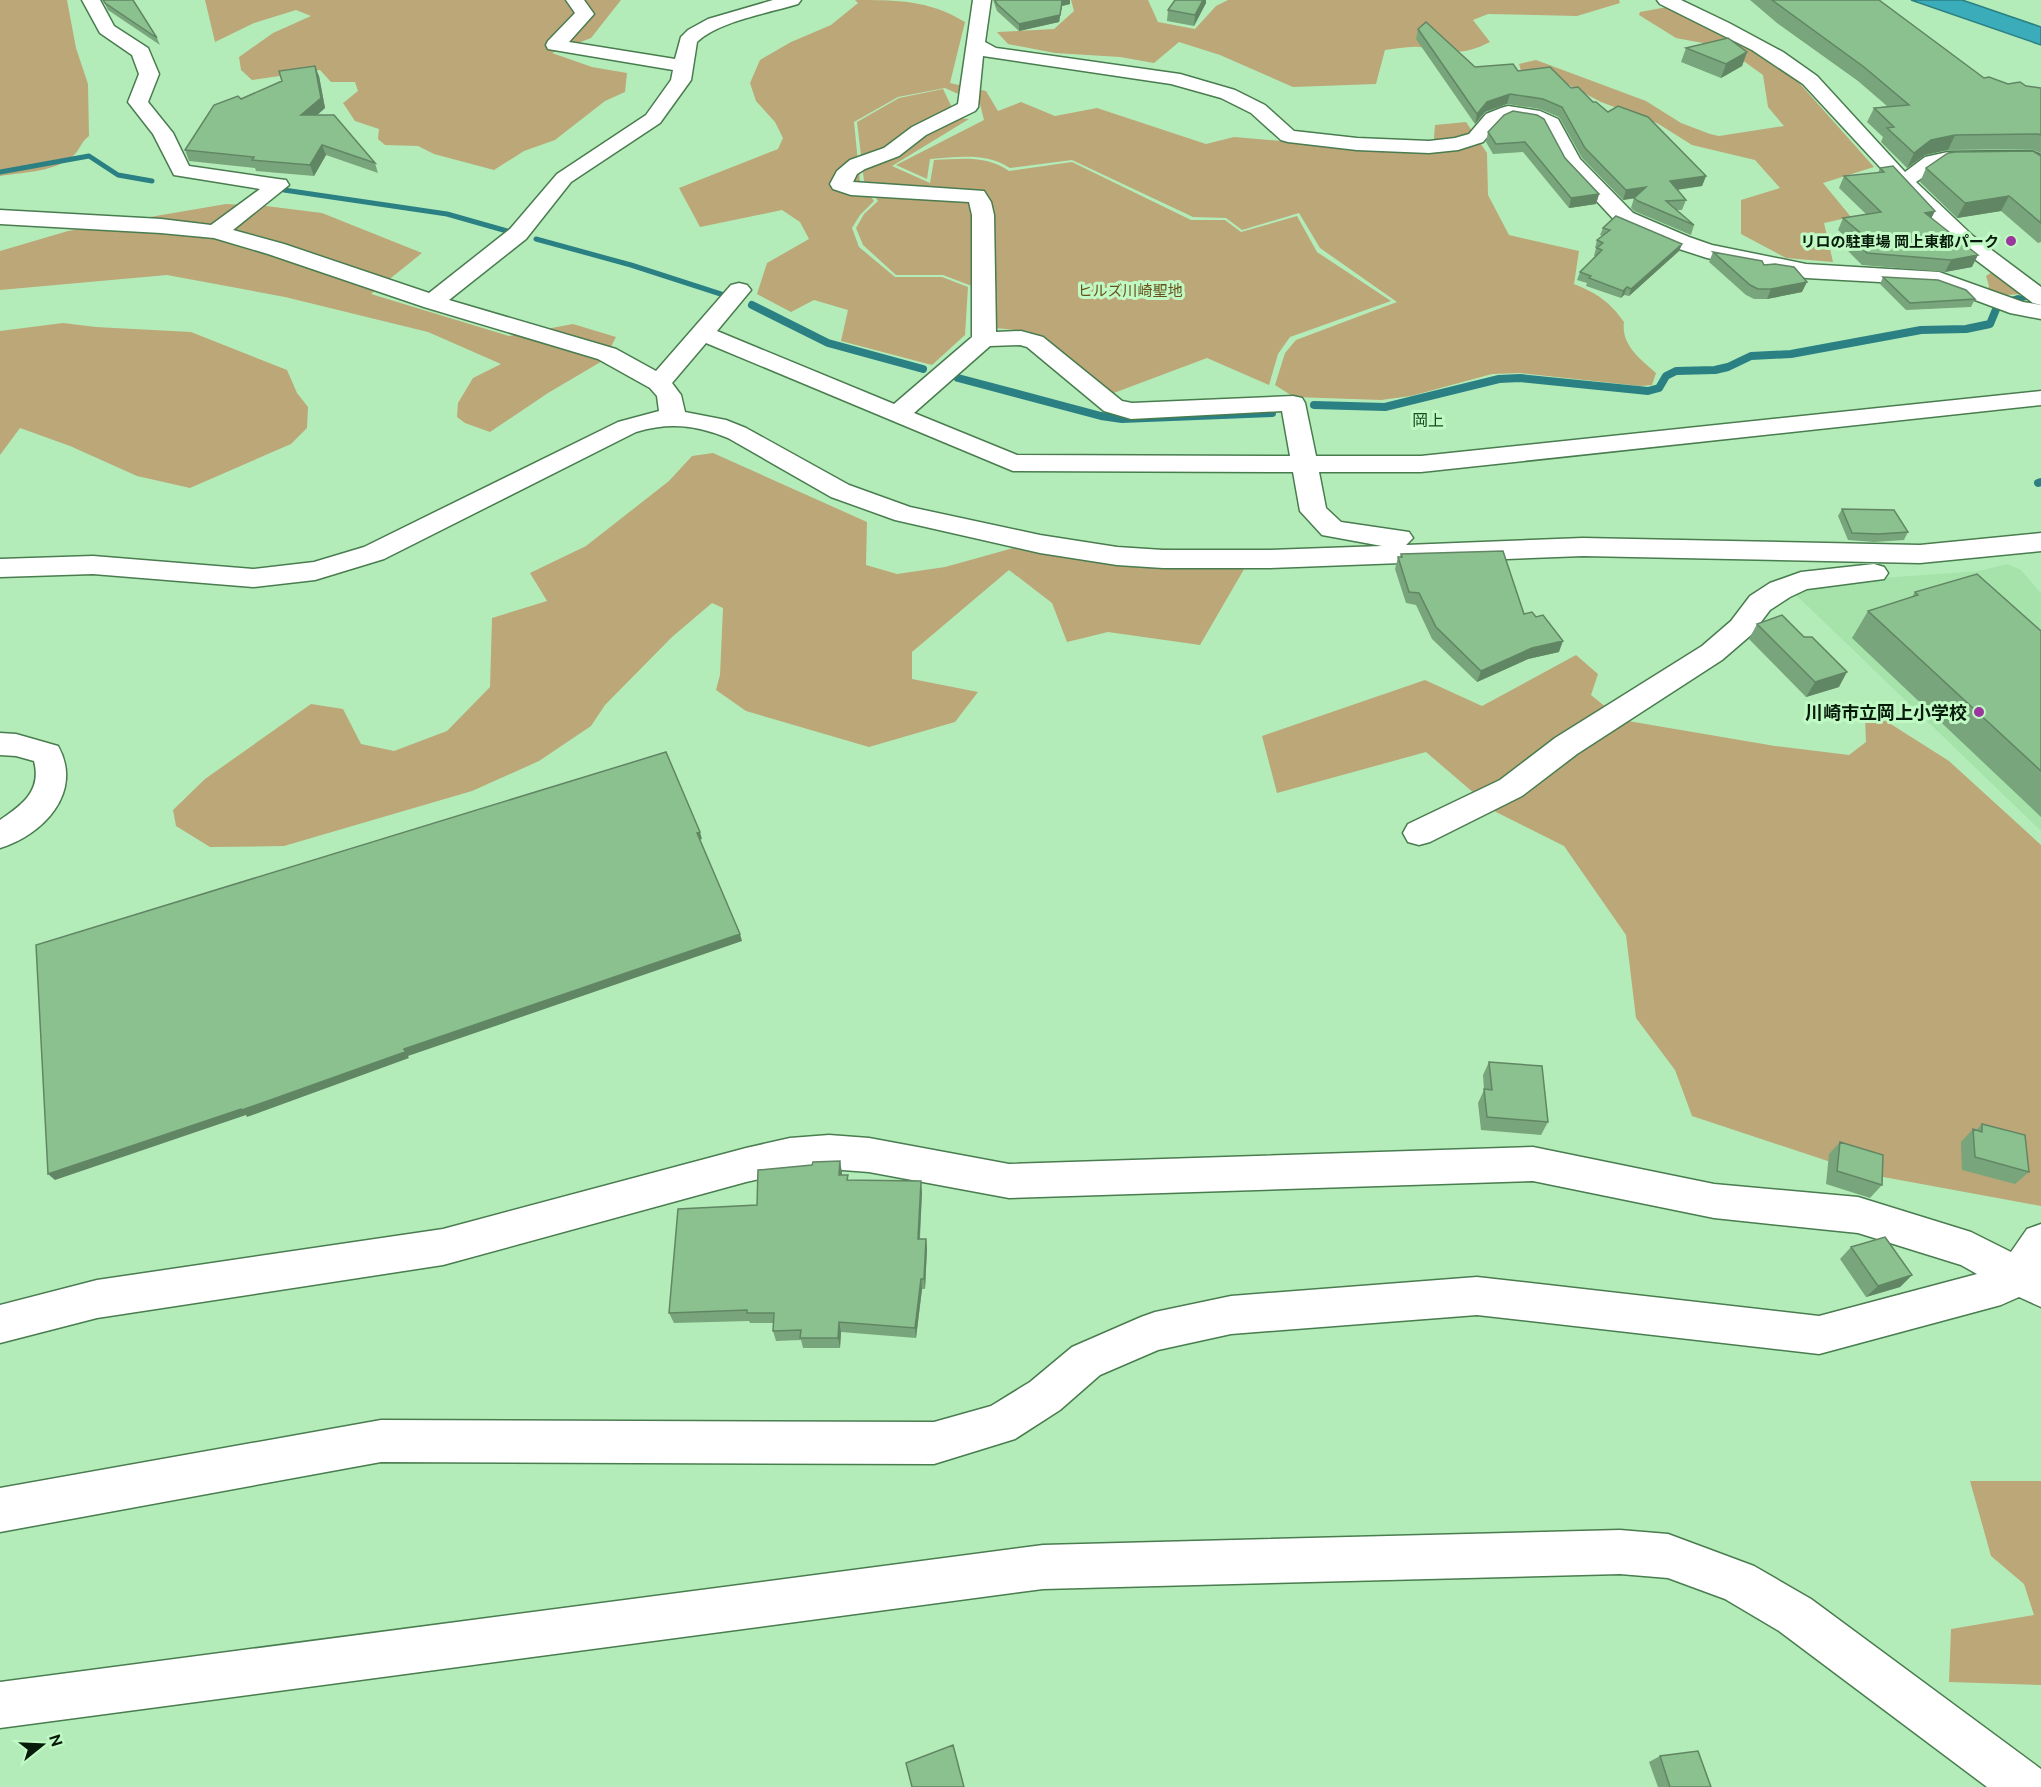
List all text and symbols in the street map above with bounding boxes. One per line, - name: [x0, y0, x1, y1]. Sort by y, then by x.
- place label: リロの駐車場 岡上東都パーク: [1800, 233, 1999, 250]
- marker: リロの駐車場 岡上東都パーク: [2004, 234, 2018, 248]
- park label: ヒルズ川崎聖地: [1077, 282, 1183, 299]
- district label: 岡上: [1412, 411, 1444, 429]
- place label: 川崎市立岡上小学校: [1805, 702, 1967, 722]
- marker: 川崎市立岡上小学校: [1972, 705, 1986, 719]
- north arrow: [12, 1715, 72, 1775]
- text: N: [46, 1732, 67, 1749]

